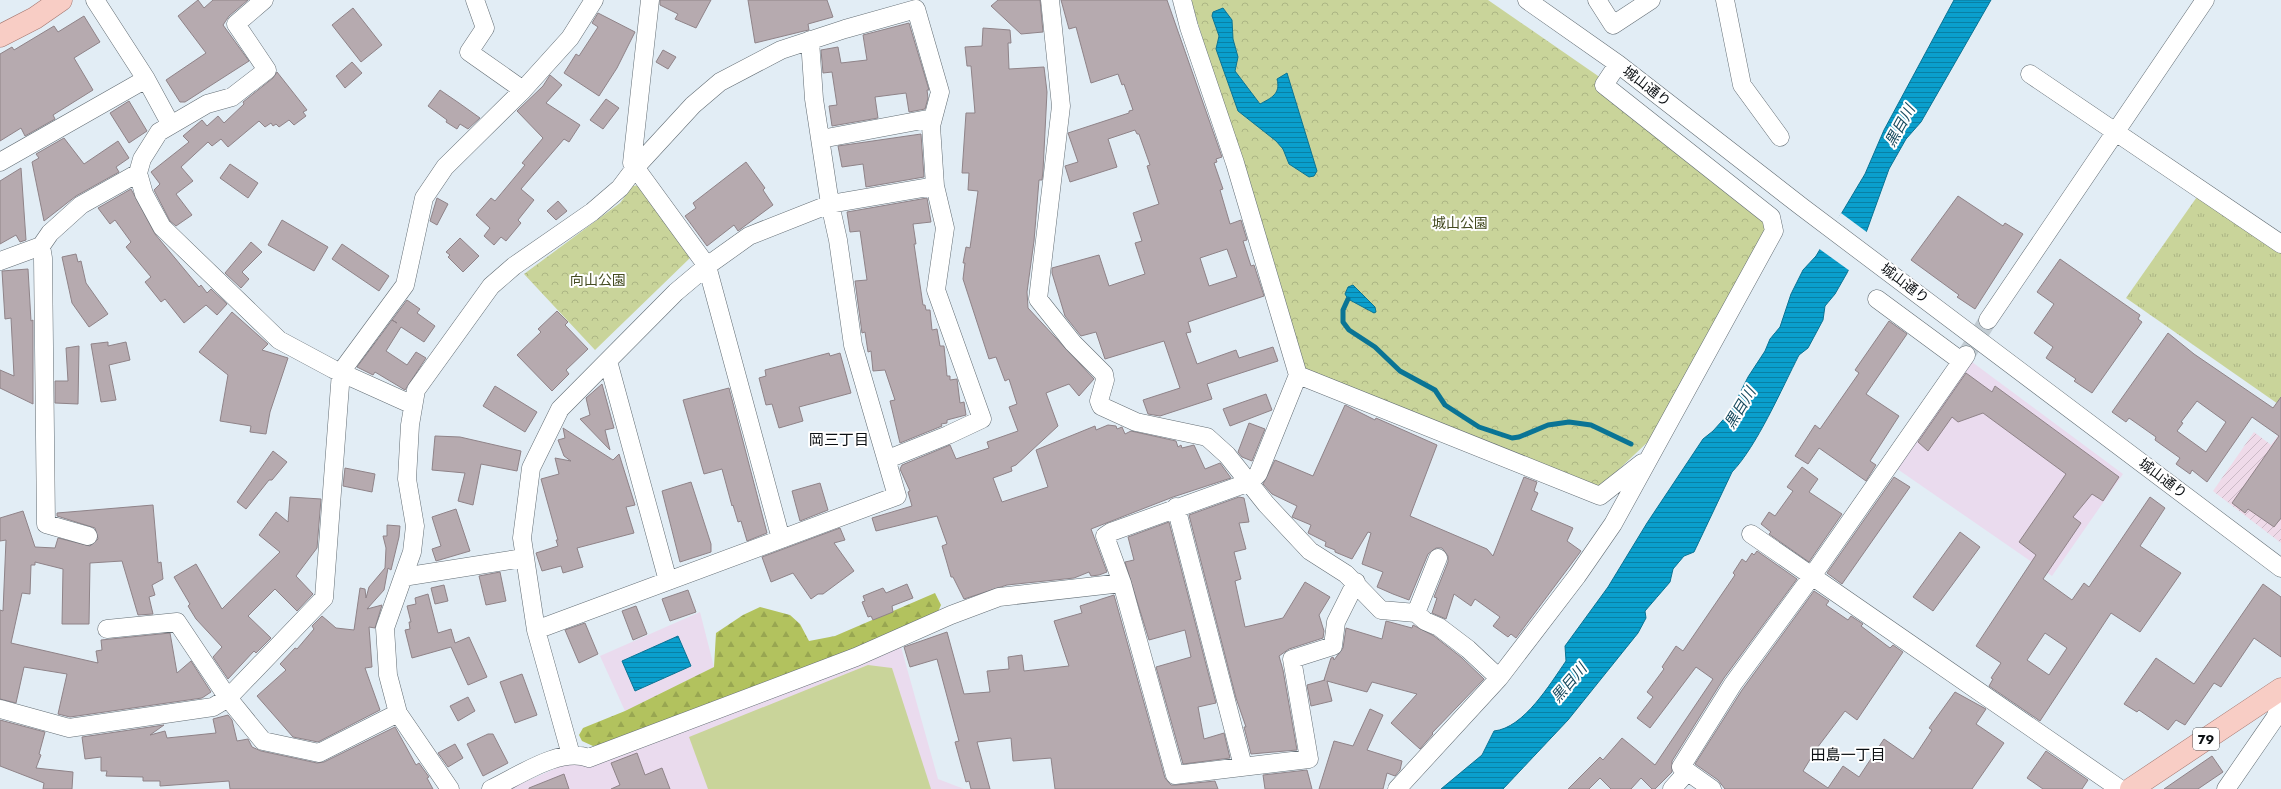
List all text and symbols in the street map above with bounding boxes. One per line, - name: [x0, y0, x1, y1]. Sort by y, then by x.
- street label: 城山通り: [1619, 61, 1675, 111]
- water label: 黒目川: [1879, 99, 1921, 151]
- park label: 城山公園: [1432, 213, 1488, 233]
- street label: 城山通り: [1877, 258, 1933, 308]
- park label: 向山公園: [570, 270, 626, 290]
- water label: 黒目川: [1719, 381, 1762, 433]
- district label: 岡三丁目: [809, 429, 869, 451]
- street label: 城山通り: [2135, 453, 2191, 503]
- water label: 黒目川: [1546, 657, 1593, 707]
- road number: 79: [2193, 728, 2219, 750]
- district label: 田島一丁目: [1810, 744, 1886, 766]

